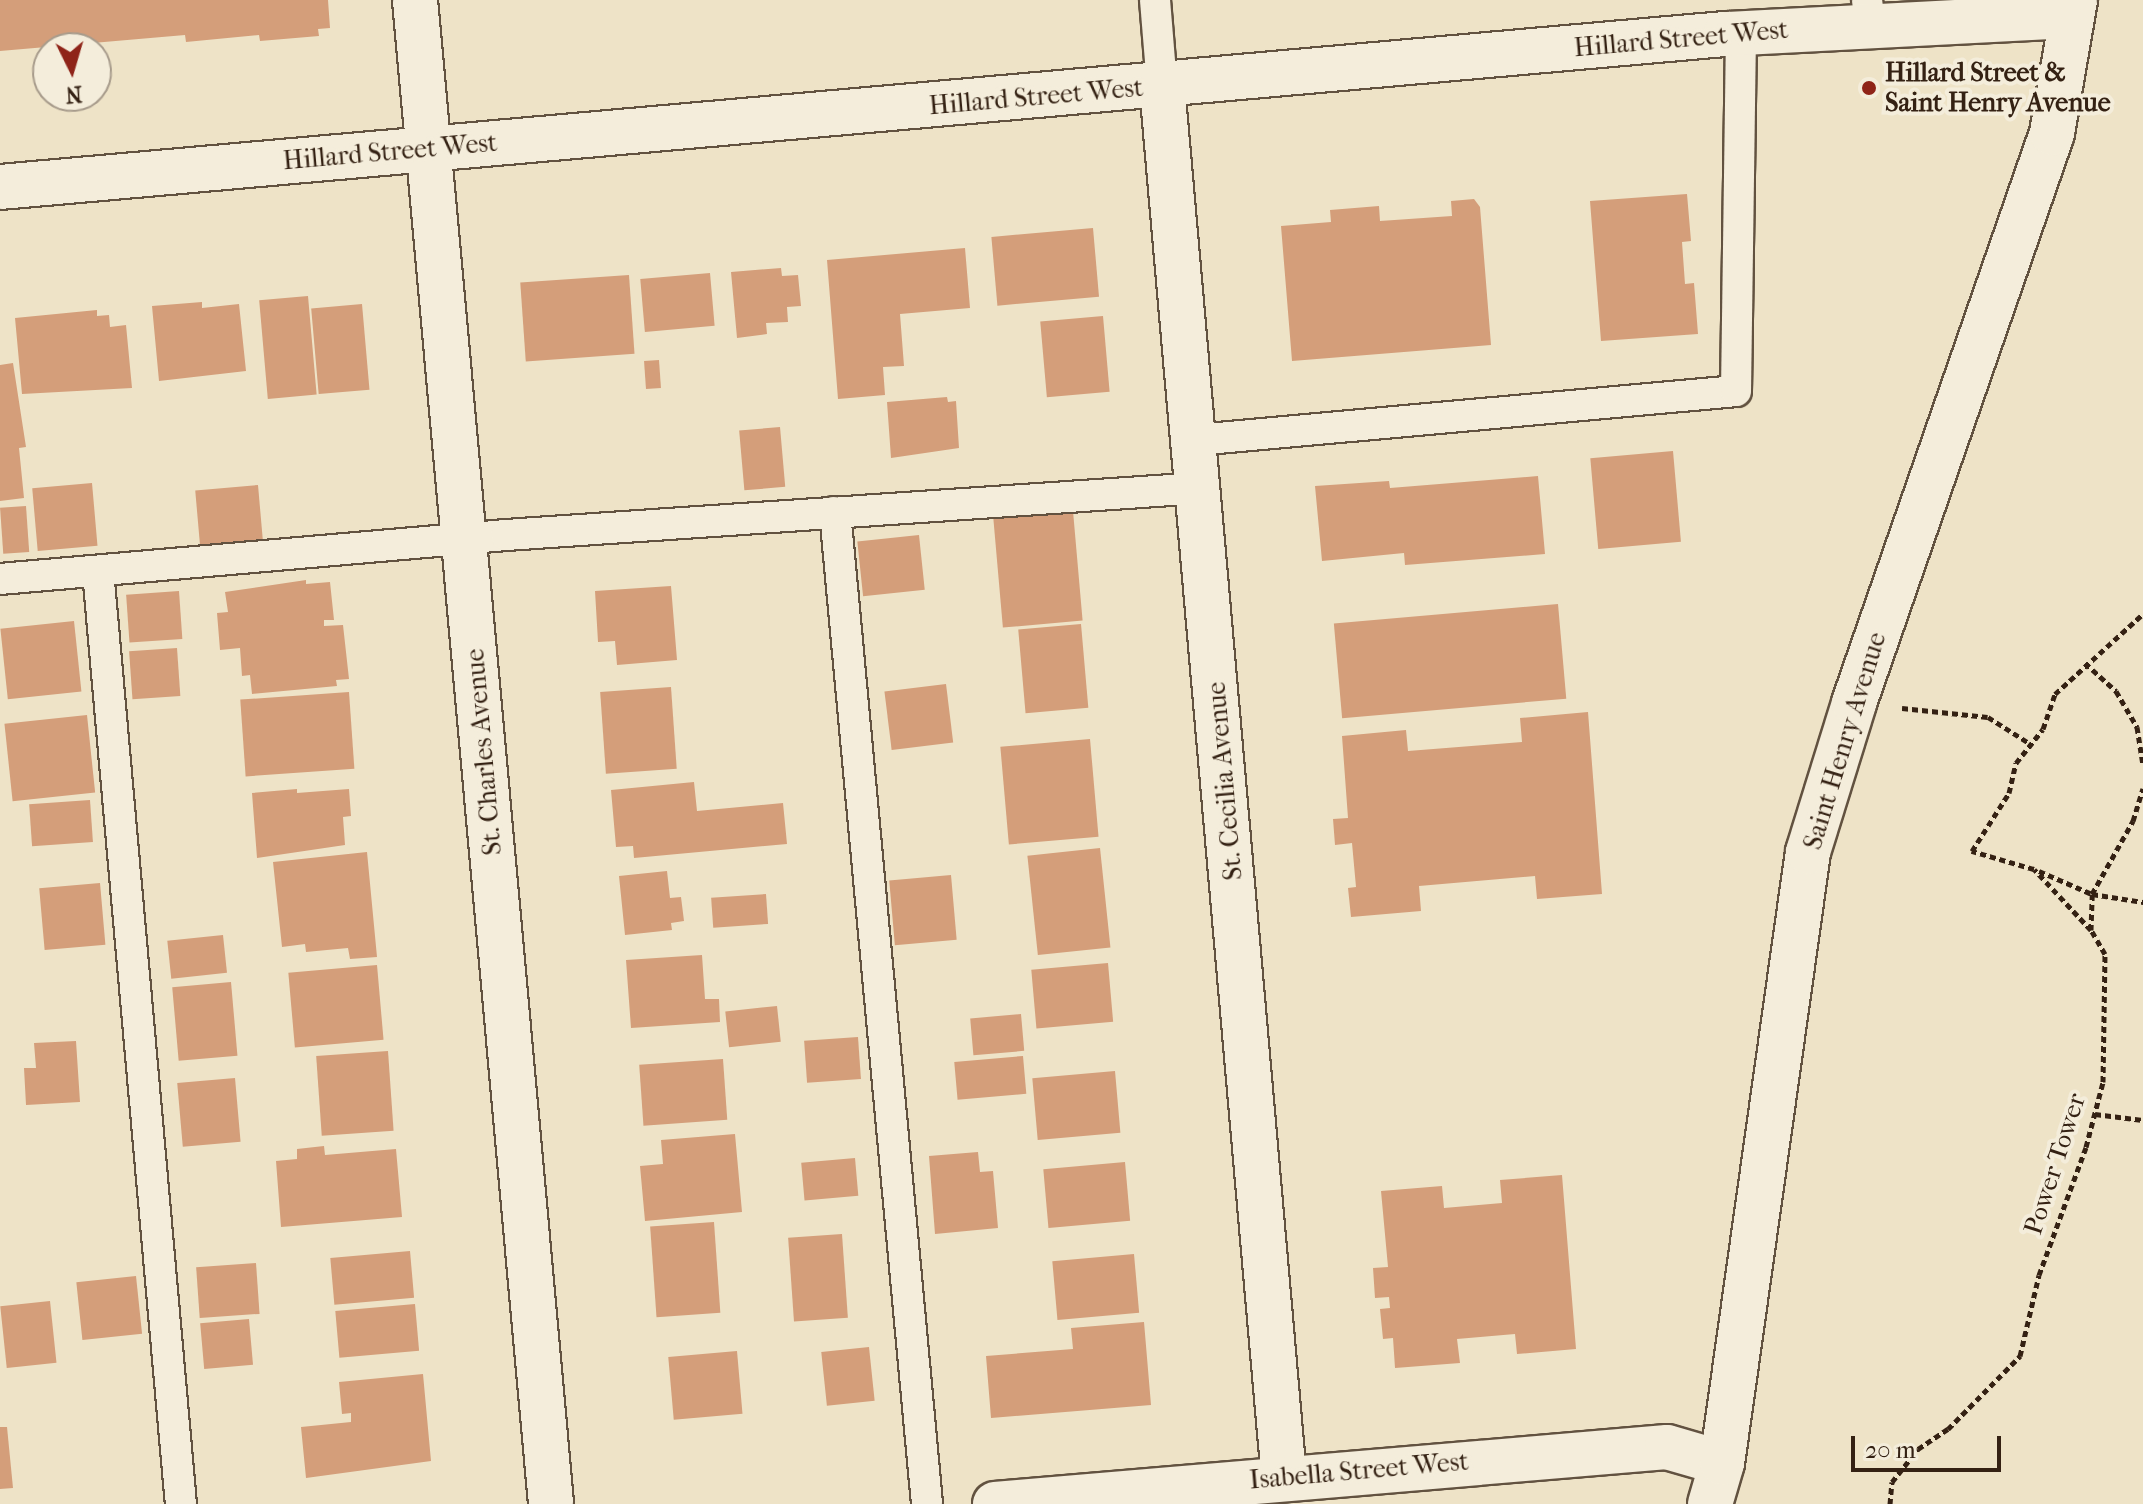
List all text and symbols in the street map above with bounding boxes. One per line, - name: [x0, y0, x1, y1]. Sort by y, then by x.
- street label: Hillard Street West: [1573, 14, 1789, 64]
- north arrow: [32, 32, 112, 112]
- place label: Hillard Street & Saint Henry Avenue: [1885, 57, 2110, 118]
- street label: Hillard Street West: [928, 72, 1144, 122]
- marker: Hillard Street & Saint Henry Avenue: [1860, 79, 1878, 97]
- text: N: [64, 80, 83, 108]
- street label: Hillard Street West: [282, 127, 498, 177]
- street label: Saint Henry Avenue: [1797, 629, 1893, 853]
- street label: St. Charles Avenue: [459, 647, 509, 857]
- street label: St. Cecilia Avenue: [1201, 680, 1249, 882]
- street label: Power Tower: [2018, 1089, 2092, 1239]
- scale bar: [1855, 1420, 2005, 1470]
- text: 20 m: [1865, 1436, 1916, 1464]
- street label: Isabella Street West: [1248, 1446, 1470, 1496]

